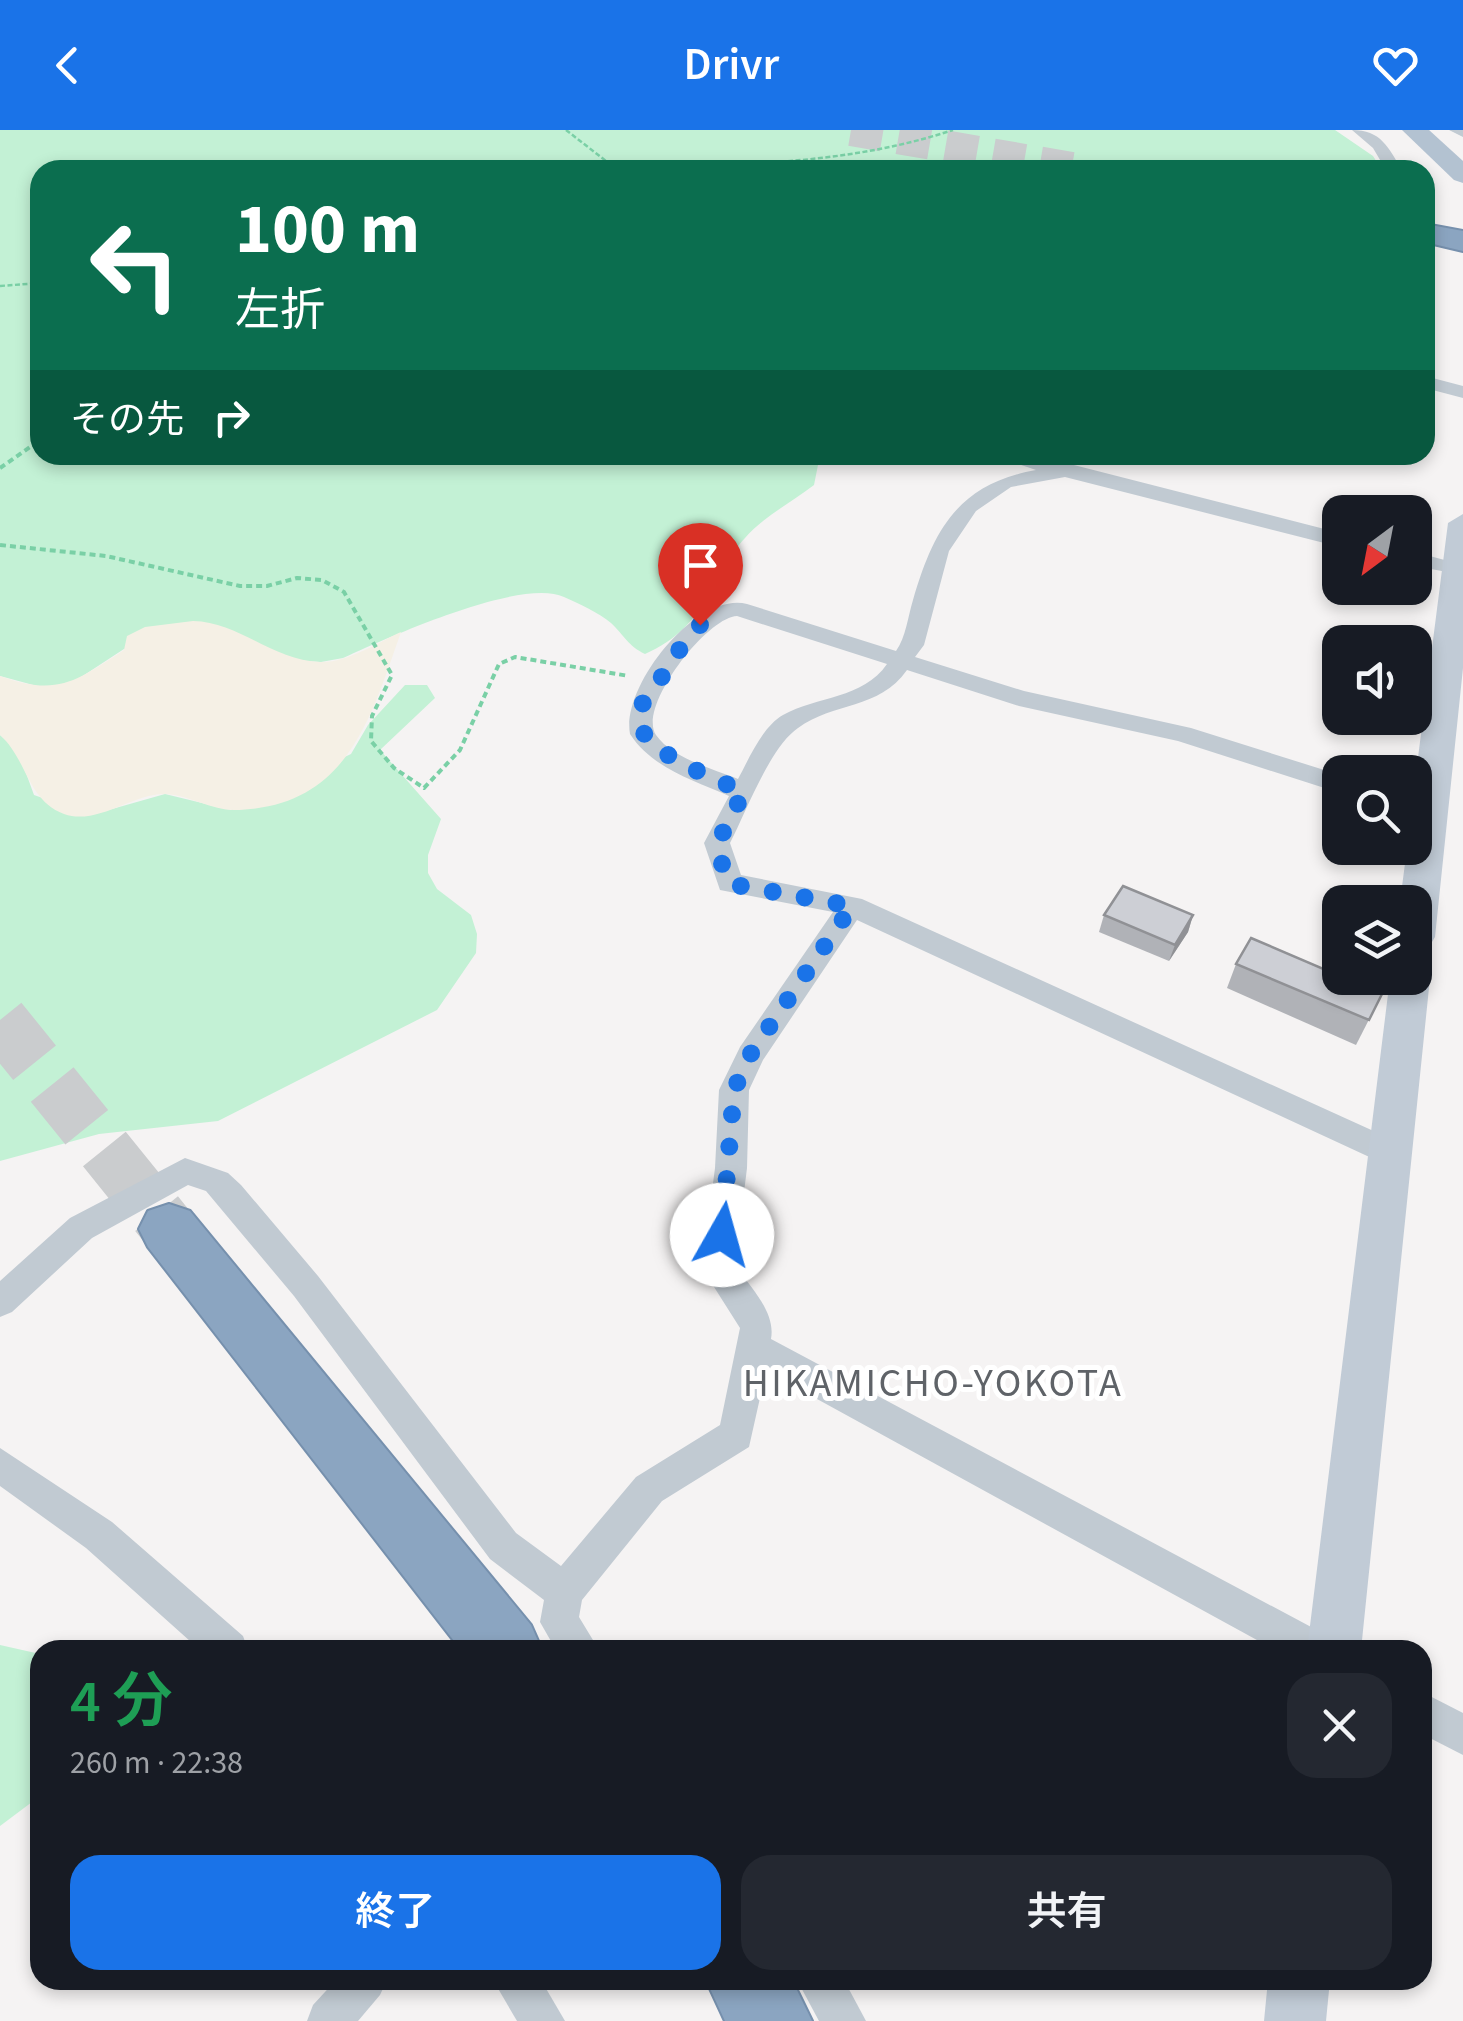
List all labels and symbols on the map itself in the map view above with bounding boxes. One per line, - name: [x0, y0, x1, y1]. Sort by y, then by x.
- north arrow: [1322, 495, 1432, 605]
- pin: [658, 523, 743, 626]
- position arrow: [670, 1183, 774, 1287]
- district label: HIKAMICHO-YOKOTA: [743, 1355, 1123, 1412]

